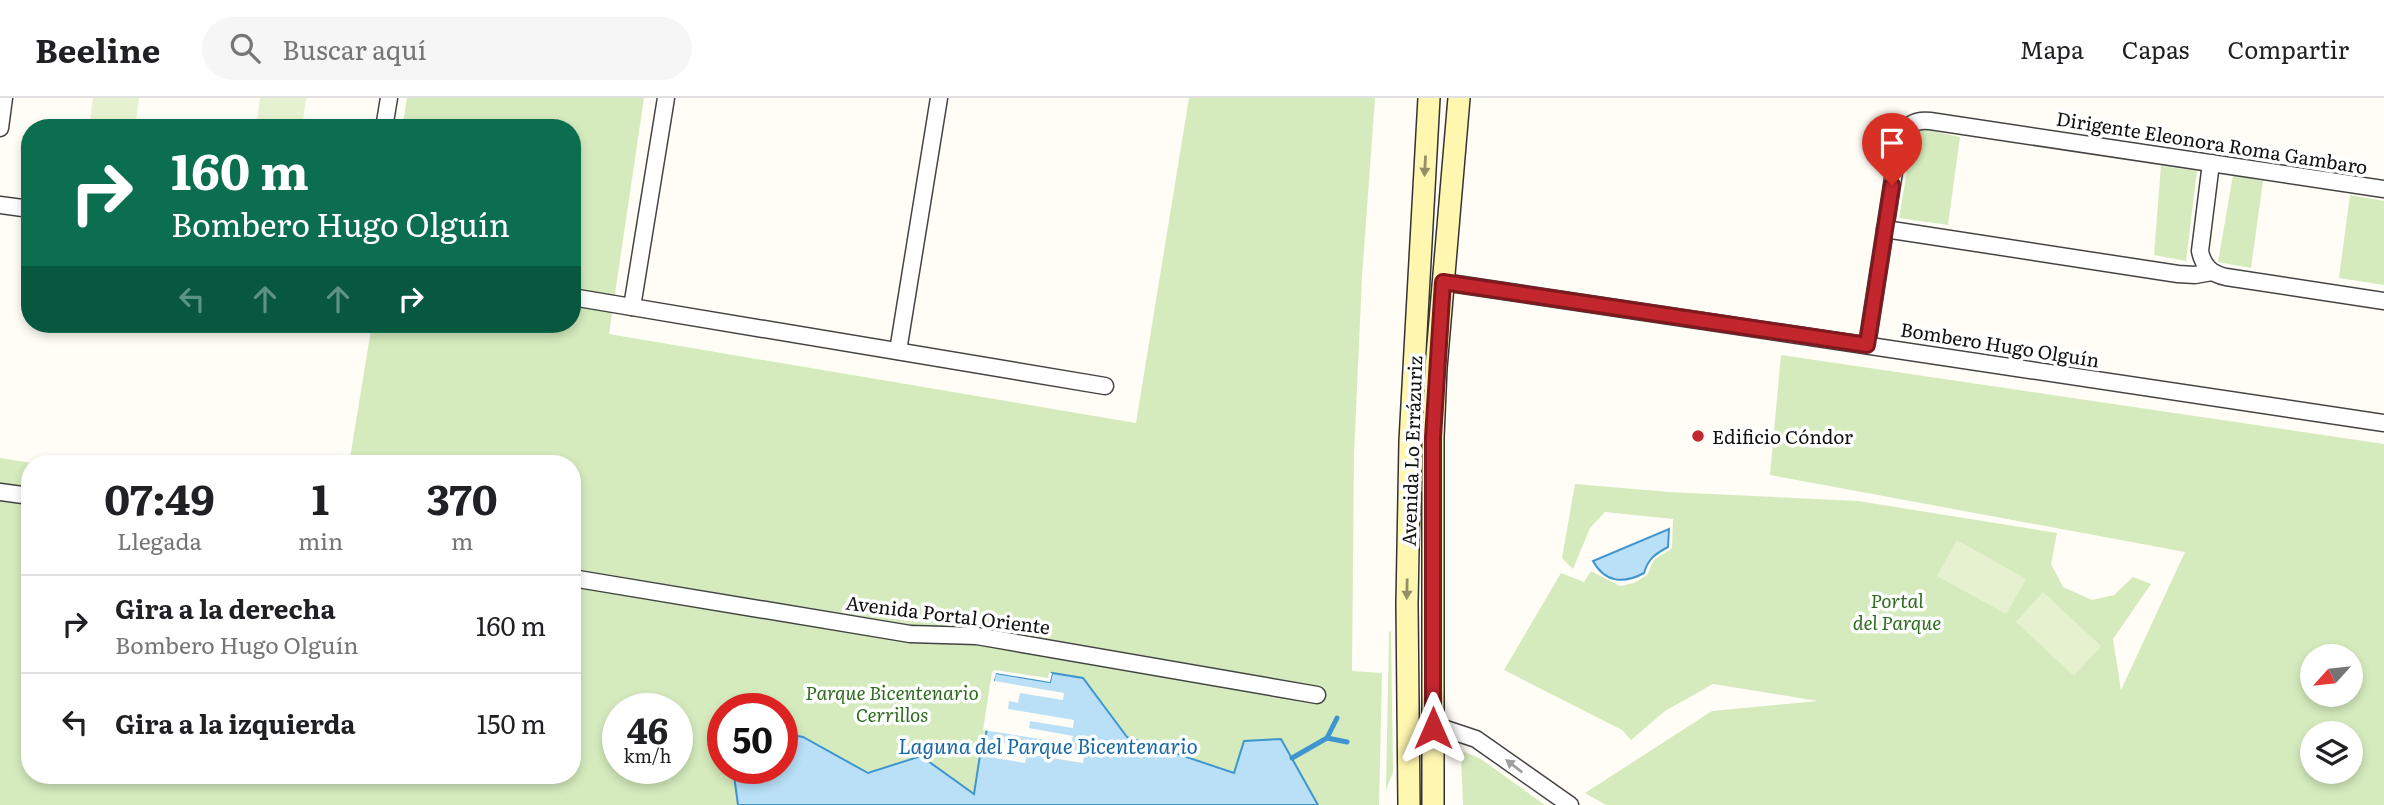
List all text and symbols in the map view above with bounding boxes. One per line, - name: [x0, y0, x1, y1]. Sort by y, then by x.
- search box: [202, 17, 692, 80]
- text: Beeline: [35, 24, 160, 73]
- icon: search: [226, 29, 264, 67]
- text: Buscar aquí: [282, 29, 426, 68]
- text: Mapa: [2020, 31, 2084, 66]
- text: Capas: [2122, 31, 2189, 66]
- text: Compartir: [2227, 31, 2349, 66]
- street label: Dirigente Eleonora Roma Gambaro: [2054, 104, 2370, 180]
- pin: [1862, 113, 1922, 185]
- icon: arrive: [1873, 124, 1911, 162]
- text: 160 m: [171, 132, 309, 205]
- icon: right: [56, 147, 147, 238]
- one-way arrow: [1419, 155, 1430, 177]
- text: Bombero Hugo Olguín: [171, 199, 510, 247]
- icon: left: [173, 280, 211, 318]
- icon: ahead: [246, 280, 284, 318]
- icon: ahead: [319, 280, 357, 318]
- icon: right: [392, 280, 430, 318]
- street label: Bombero Hugo Olguín: [1898, 314, 2102, 374]
- street label: Avenida Lo Errázuriz: [1394, 355, 1428, 547]
- place label: Edificio Cóndor: [1712, 422, 1853, 450]
- marker: Edificio Cóndor: [1690, 428, 1706, 444]
- text: 07:49: [104, 466, 215, 528]
- text: 1: [312, 466, 329, 528]
- text: 370: [426, 466, 498, 528]
- text: Llegada: [117, 523, 202, 557]
- text: min: [298, 523, 343, 557]
- text: m: [451, 523, 473, 557]
- one-way arrow: [1402, 578, 1413, 600]
- park label: Portal del Parque: [1853, 586, 1941, 636]
- text: Gira a la derecha: [115, 588, 335, 627]
- street label: Avenida Portal Oriente: [844, 588, 1052, 640]
- icon: right: [56, 605, 94, 643]
- text: 160 m: [476, 605, 546, 644]
- text: Bombero Hugo Olguín: [115, 627, 359, 661]
- north arrow: [2300, 644, 2362, 707]
- map controls: [2300, 644, 2363, 784]
- park label: Parque Bicentenario Cerrillos: [805, 678, 979, 728]
- position arrow: [1396, 691, 1470, 765]
- speed limit sign: 50: [707, 693, 798, 784]
- icon: left: [56, 703, 94, 741]
- text: Gira a la izquierda: [115, 703, 356, 742]
- text: 150 m: [477, 703, 546, 742]
- text: 46: [627, 703, 668, 755]
- button: layers: [2300, 721, 2363, 784]
- water label: Laguna del Parque Bicentenario: [898, 729, 1198, 760]
- text: km/h: [624, 742, 671, 769]
- one-way arrow: [1505, 760, 1523, 774]

